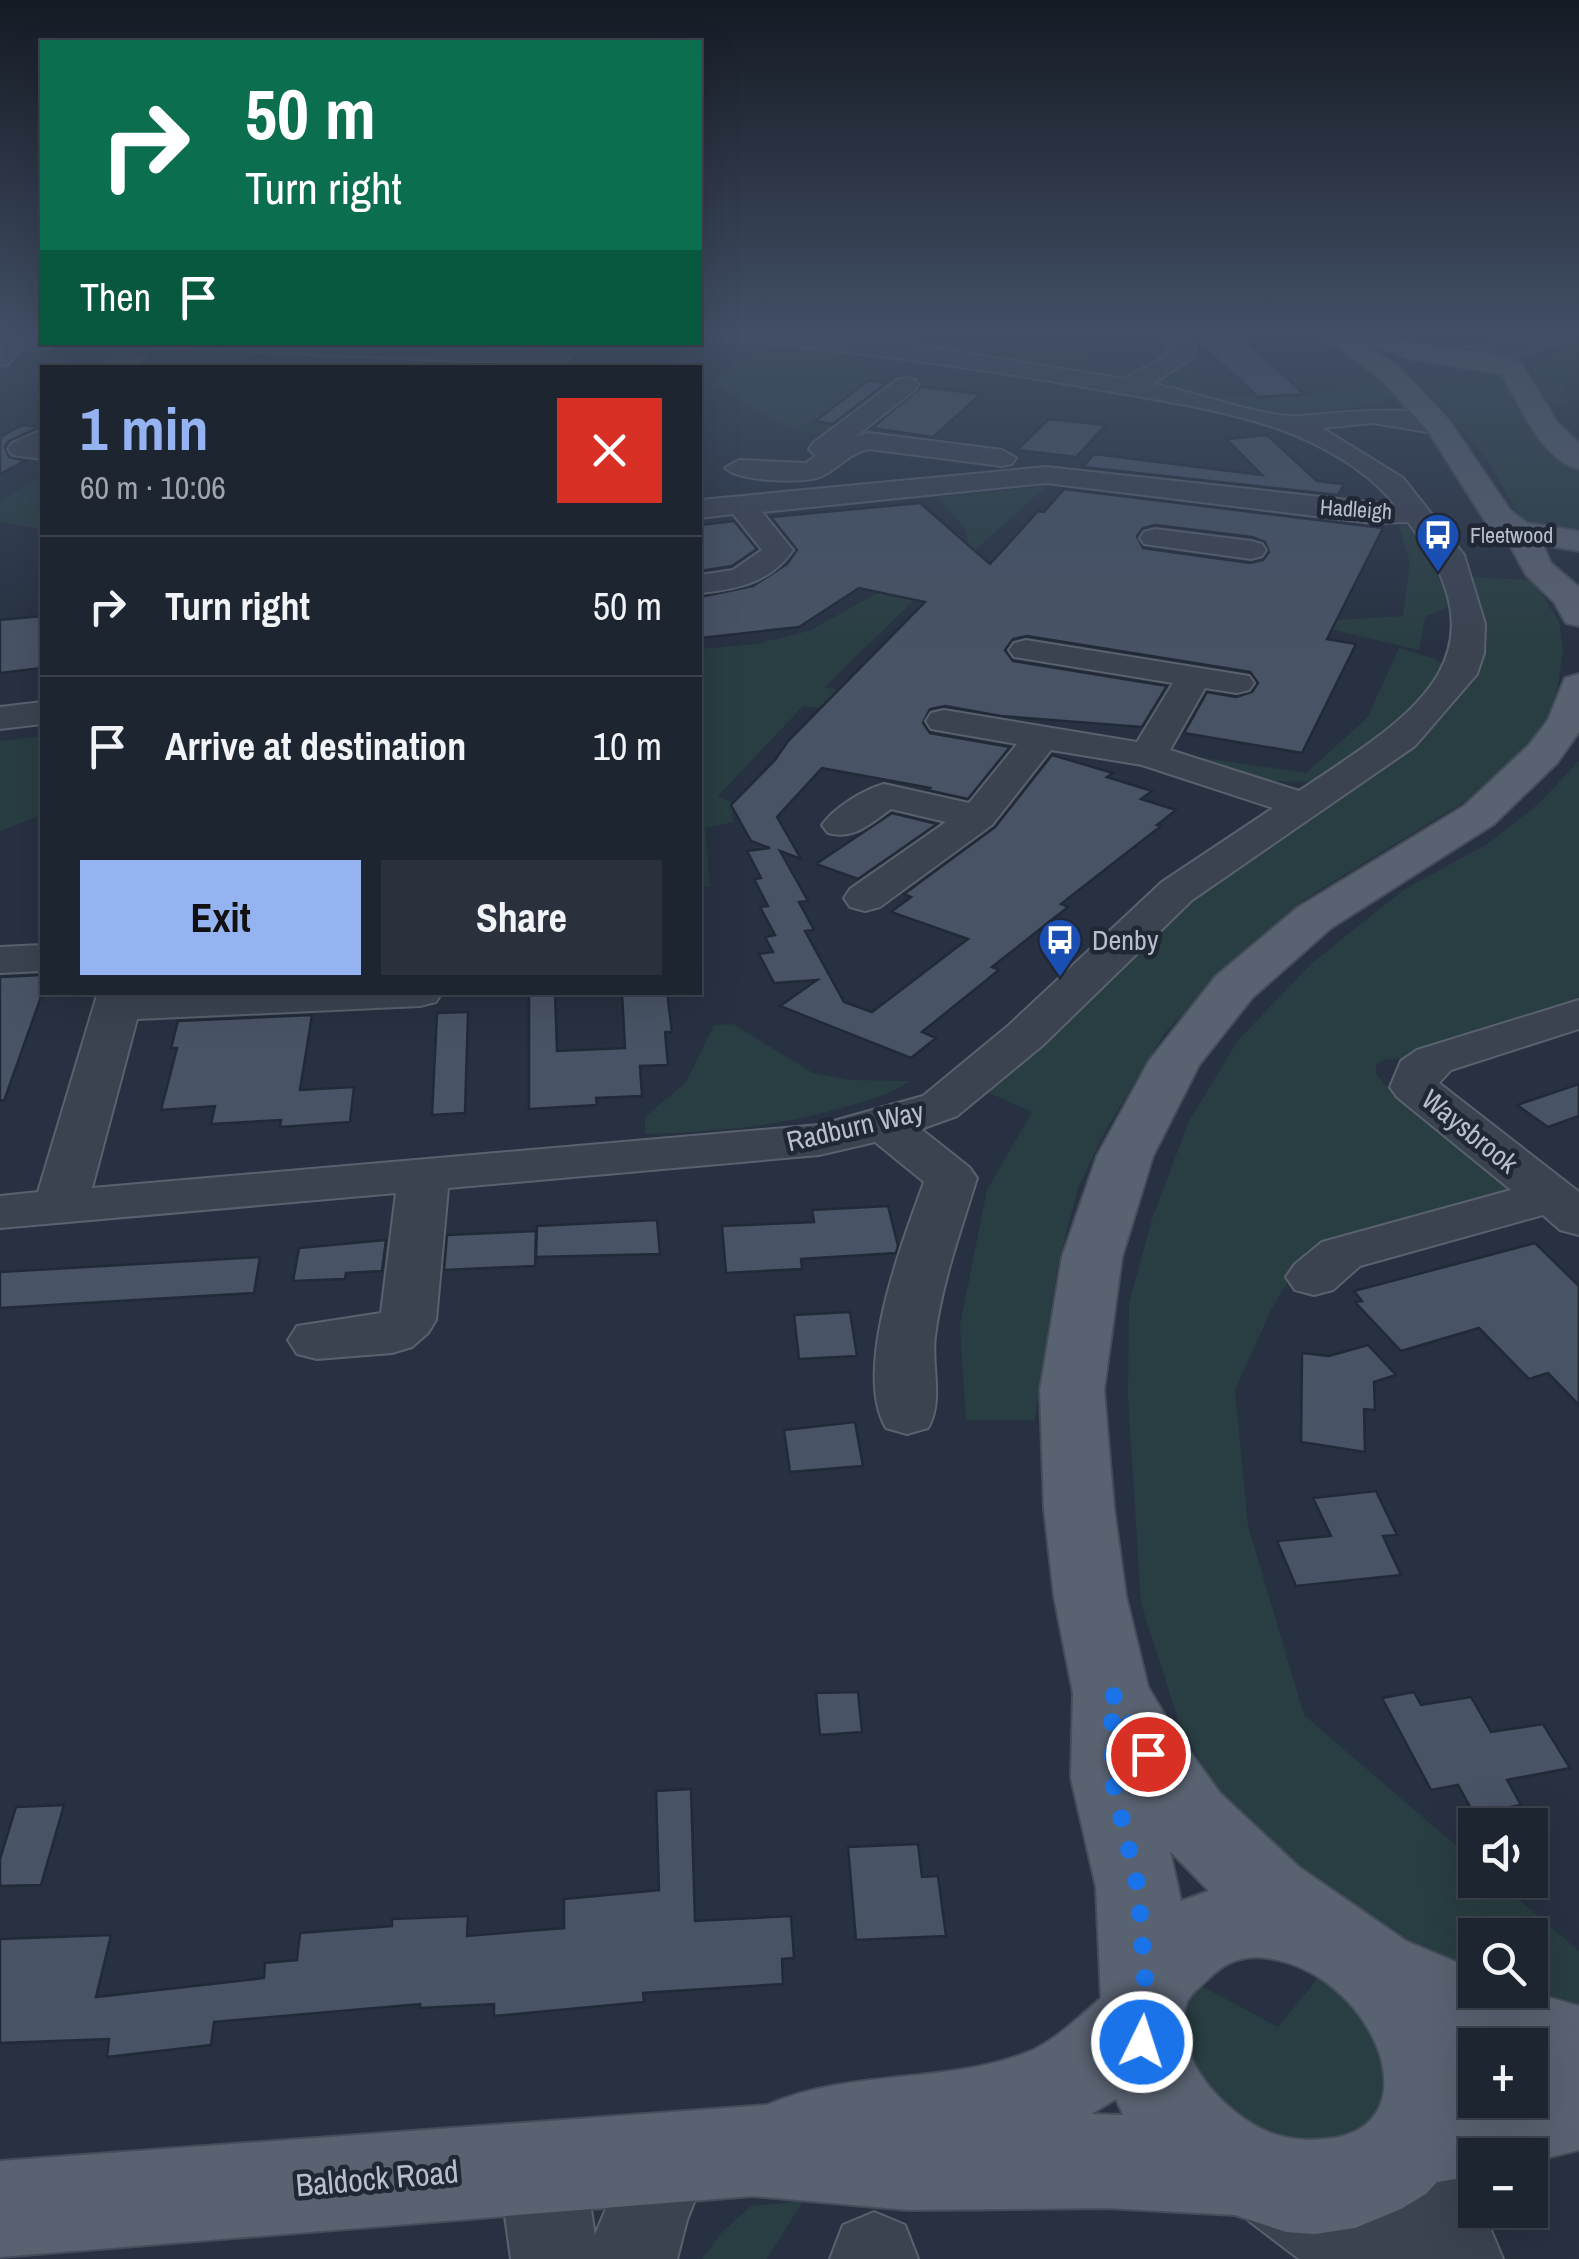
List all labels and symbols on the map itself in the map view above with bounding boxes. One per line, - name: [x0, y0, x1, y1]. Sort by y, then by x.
- street label: Hadleigh: [1319, 492, 1393, 526]
- bus stop icon: Fleetwood: [1415, 512, 1461, 573]
- place label: Fleetwood: [1470, 520, 1553, 550]
- bus stop icon: Denby: [1037, 917, 1083, 978]
- place label: Denby: [1092, 921, 1159, 959]
- street label: Waysbrook: [1414, 1080, 1527, 1182]
- street label: Radburn Way: [783, 1092, 928, 1160]
- pin: [1106, 1712, 1191, 1797]
- position arrow: [1090, 1990, 1194, 2094]
- street label: Baldock Road: [294, 2149, 460, 2207]

